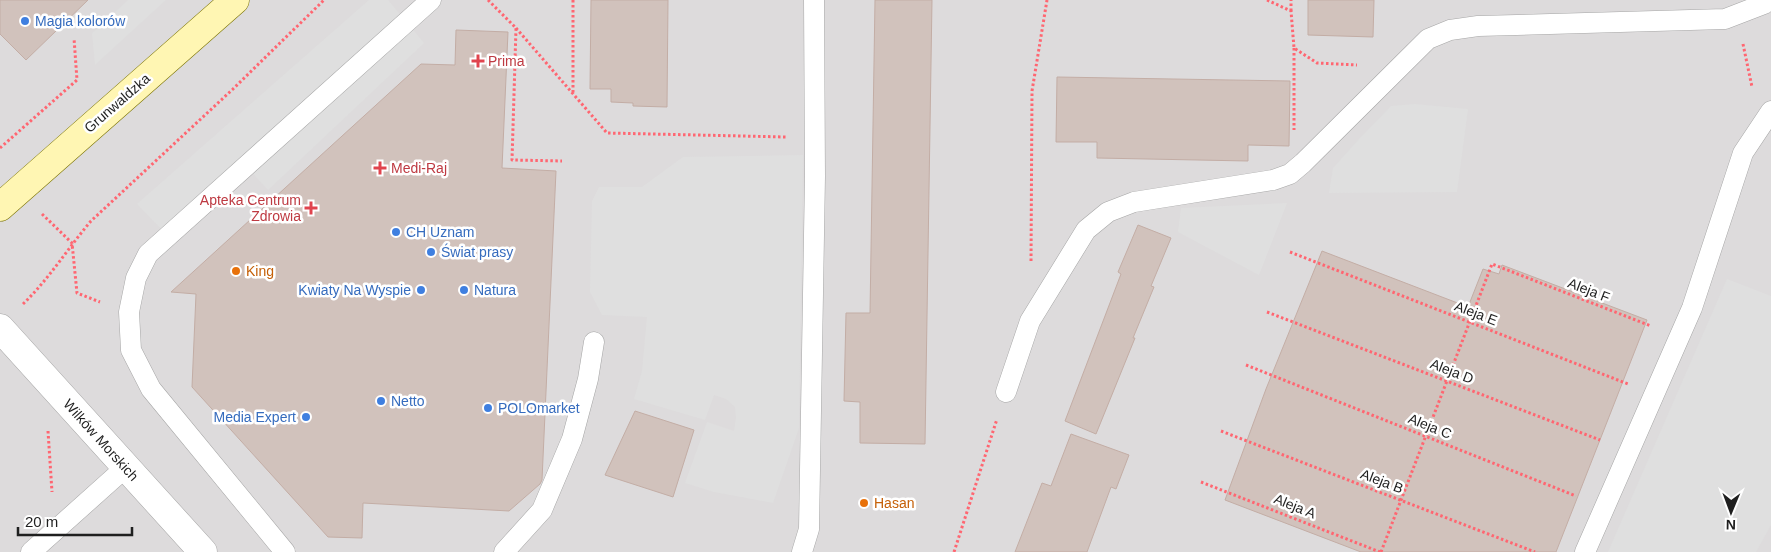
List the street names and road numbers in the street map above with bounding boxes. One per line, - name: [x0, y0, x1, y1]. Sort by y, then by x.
- street label: Grunwaldzka: [81, 70, 153, 136]
- street label: Aleja F: [1566, 275, 1612, 305]
- street label: Aleja E: [1452, 298, 1500, 328]
- street label: Aleja D: [1428, 355, 1476, 387]
- street label: Wilków Morskich: [60, 396, 142, 484]
- street label: Aleja C: [1406, 410, 1454, 442]
- street label: Aleja B: [1358, 466, 1406, 496]
- street label: Aleja A: [1272, 490, 1319, 522]

